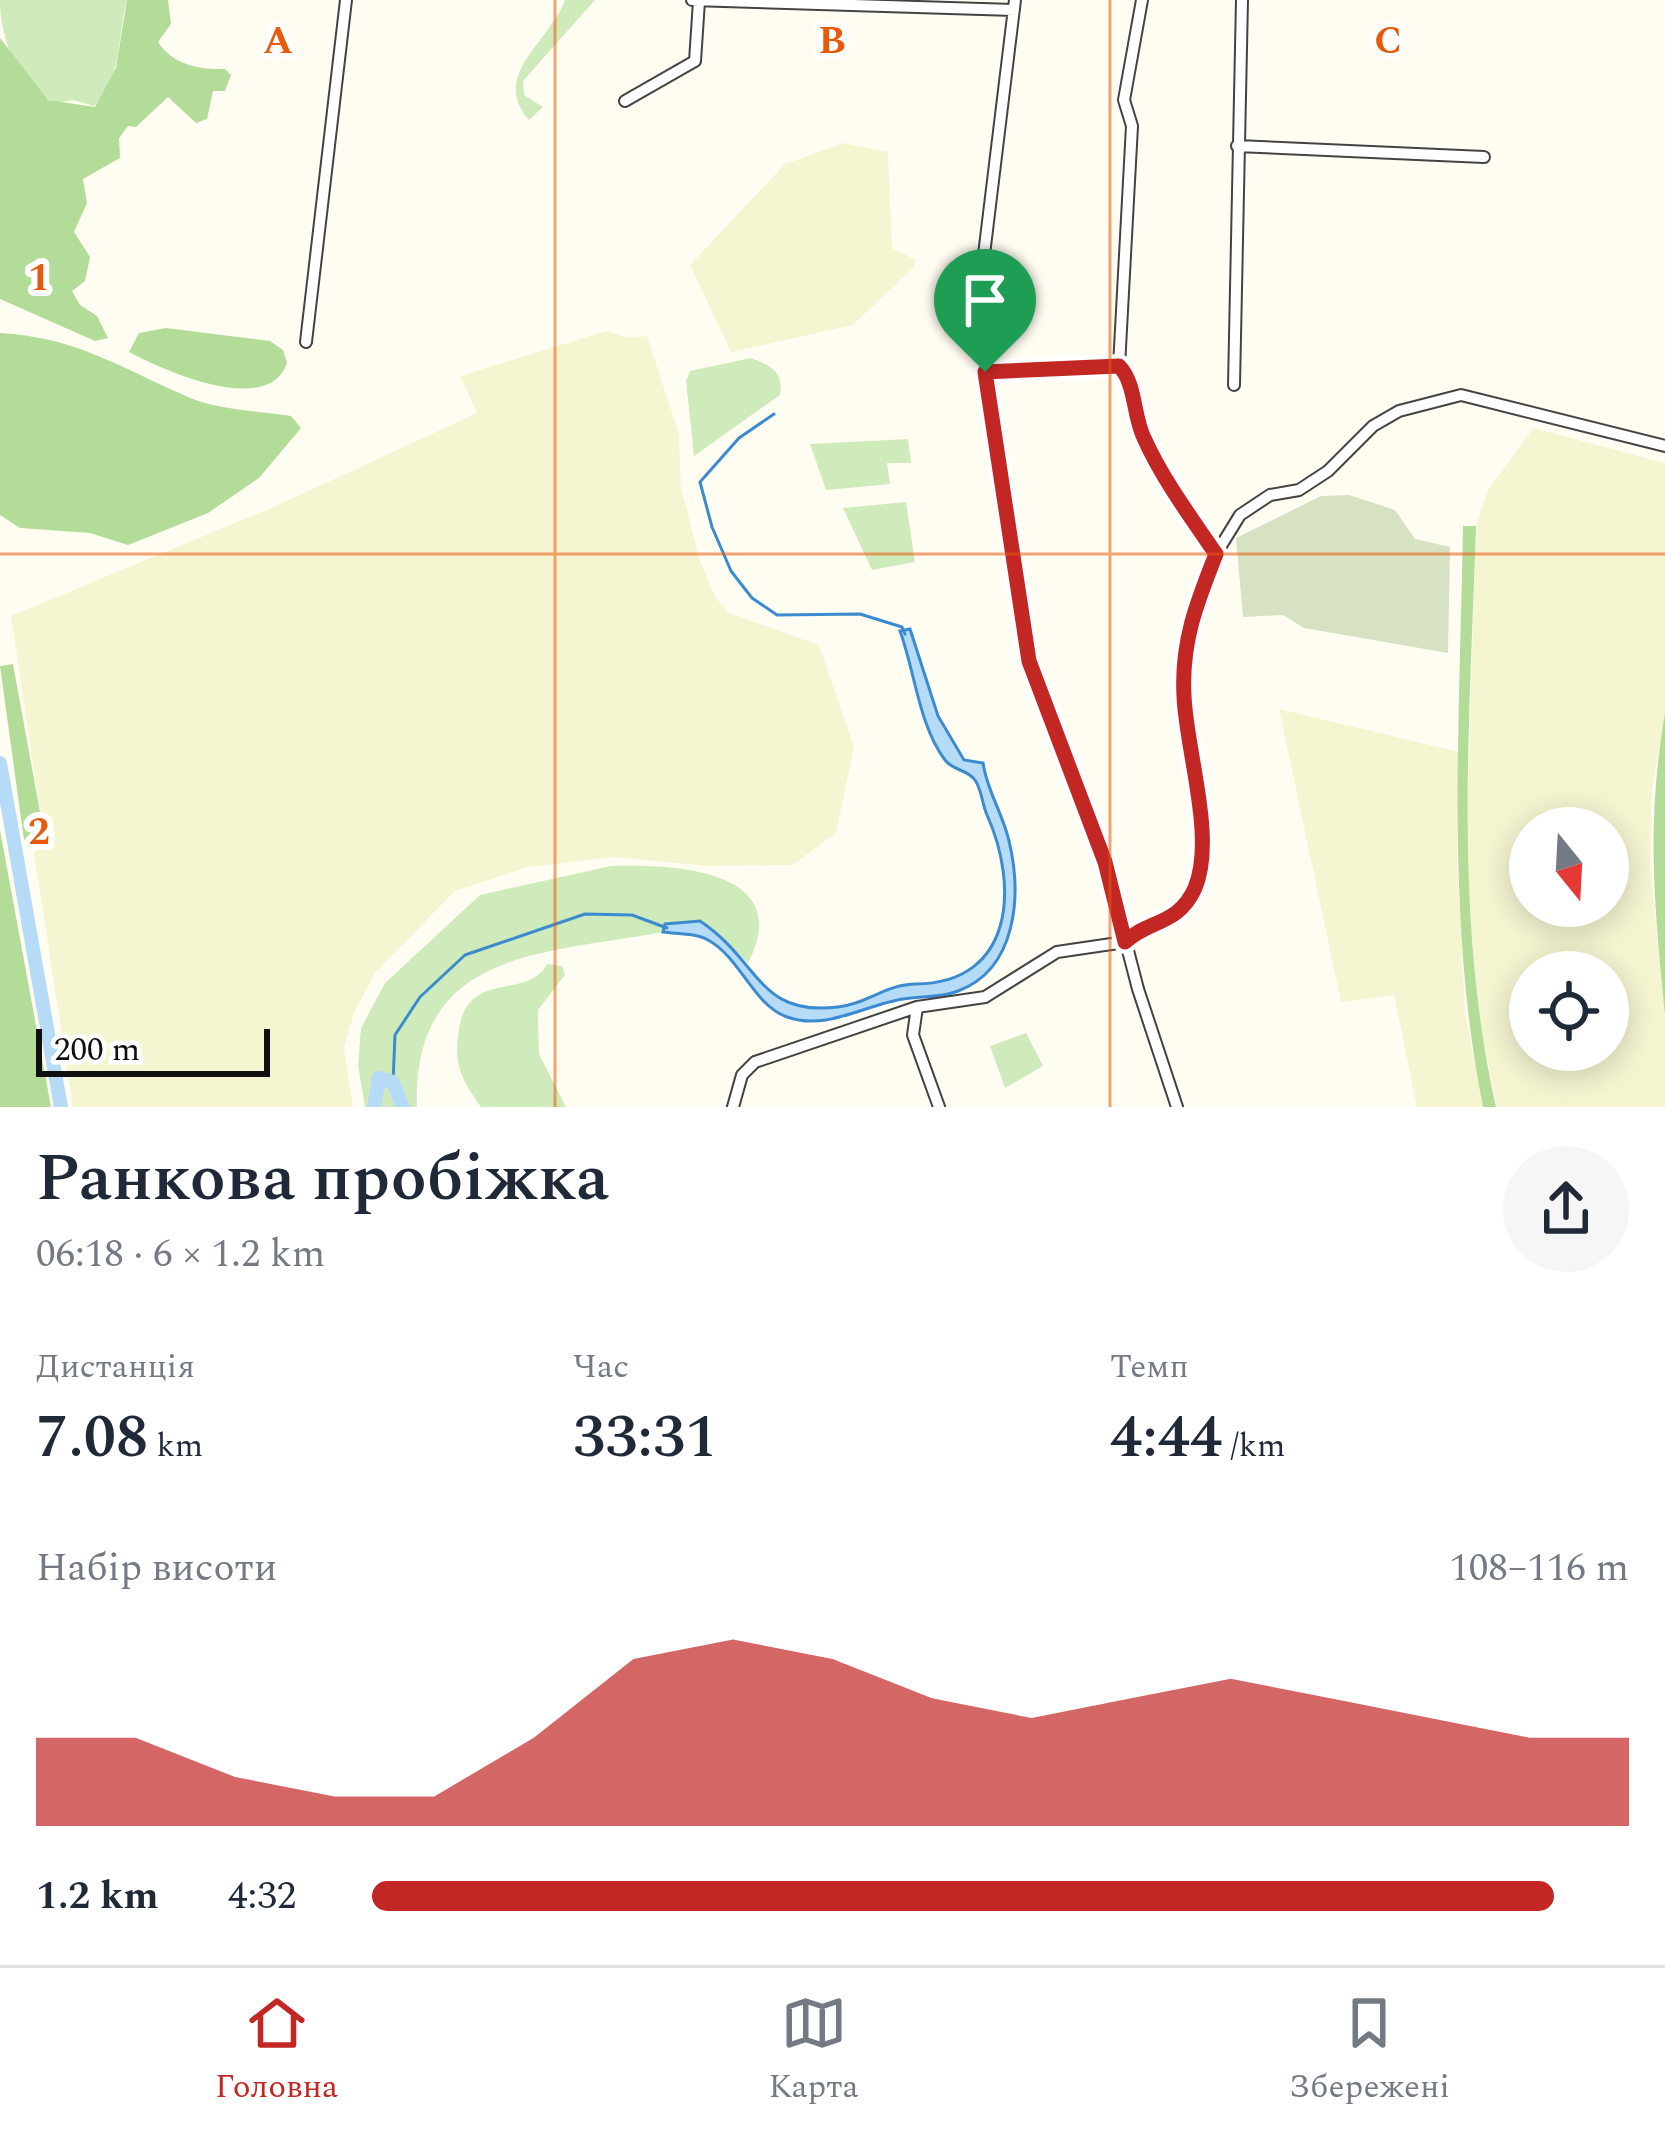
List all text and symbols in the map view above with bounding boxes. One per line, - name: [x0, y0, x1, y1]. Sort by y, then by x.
- text: A: [263, 12, 293, 71]
- text: B: [818, 12, 846, 71]
- text: C: [1374, 12, 1402, 71]
- text: 1: [28, 249, 50, 308]
- pin: [934, 249, 1036, 372]
- icon: arrive: [952, 267, 1018, 333]
- text: 2: [28, 803, 50, 862]
- north arrow: [1509, 807, 1629, 927]
- map controls: [1509, 807, 1629, 1071]
- button: locate: [1509, 951, 1629, 1071]
- scale bar: [36, 1023, 270, 1076]
- text: 200 m: [54, 1025, 140, 1075]
- text: Ранкова пробіжка: [36, 1129, 609, 1230]
- button: share: [1503, 1146, 1629, 1272]
- text: 06:18 · 6 × 1.2 km: [36, 1225, 325, 1284]
- text: Дистанція: [36, 1342, 195, 1392]
- text: Час: [573, 1342, 629, 1392]
- text: Темп: [1110, 1342, 1189, 1392]
- text: 7.08: [36, 1392, 148, 1484]
- text: 33:31: [573, 1392, 717, 1484]
- text: 4:44: [1110, 1392, 1222, 1484]
- text: km: [148, 1421, 203, 1471]
- text: /km: [1222, 1421, 1285, 1471]
- text: Набір висоти: [36, 1539, 277, 1598]
- text: 108–116 m: [1449, 1539, 1629, 1598]
- text: 1.2 km: [36, 1867, 159, 1926]
- text: 4:32: [228, 1867, 296, 1926]
- tab: Головна: [215, 1990, 338, 2112]
- tab: Карта: [768, 1990, 859, 2112]
- tab: Збережені: [1289, 1990, 1450, 2112]

